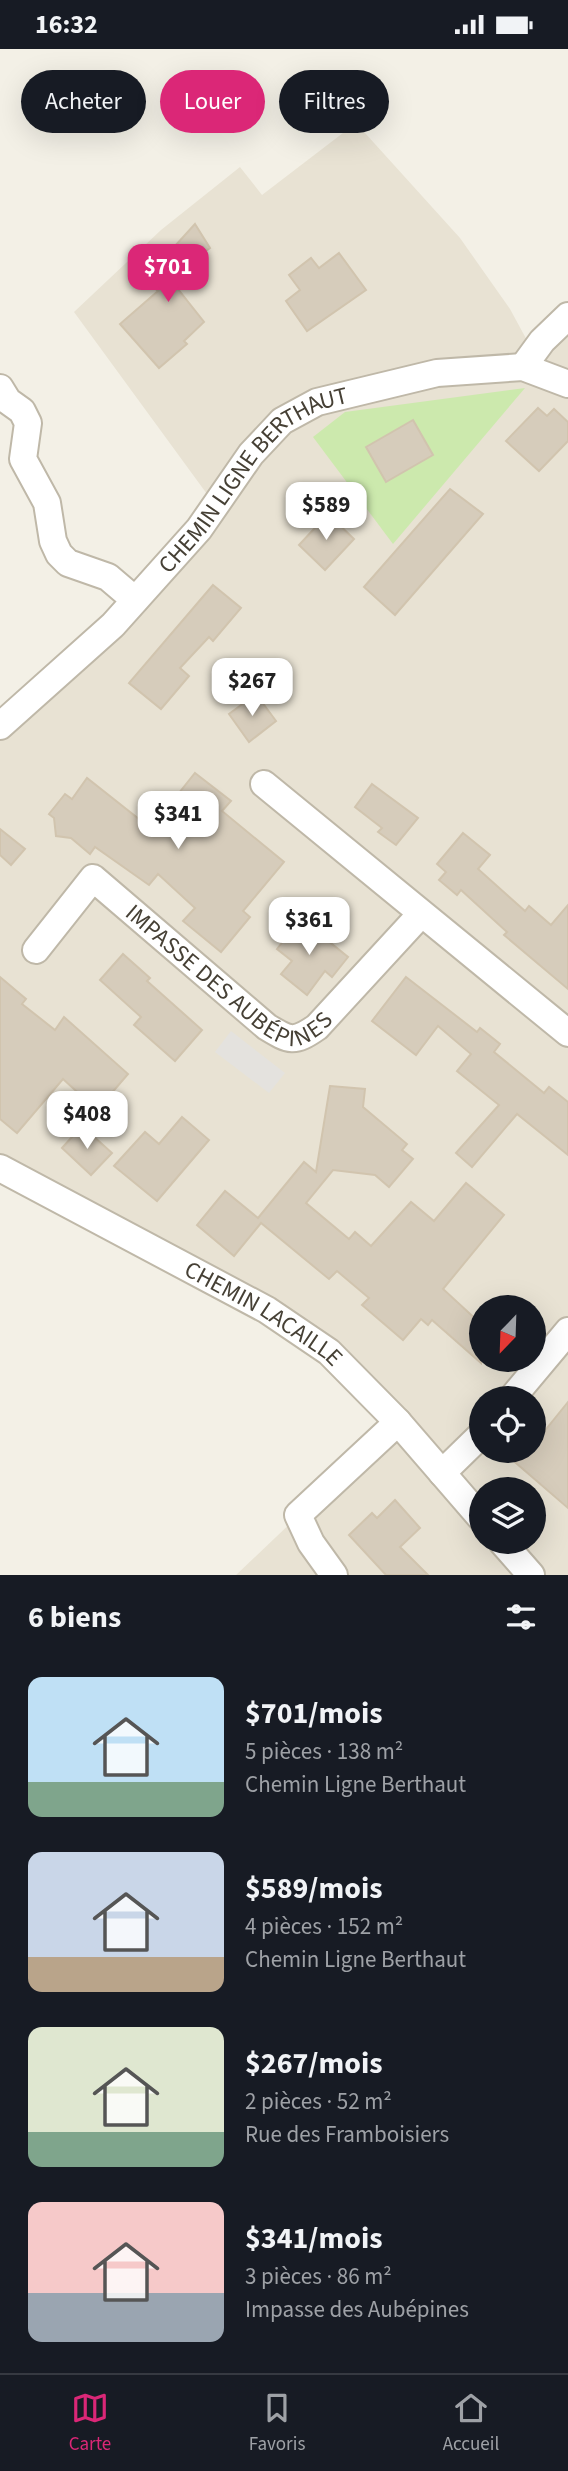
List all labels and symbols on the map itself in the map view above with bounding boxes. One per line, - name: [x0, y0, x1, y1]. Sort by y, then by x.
- pin: $701: [127, 245, 209, 304]
- street label: CHEMIN LIGNE BERTHAUT: [150, 378, 351, 581]
- pin: $589: [285, 483, 367, 542]
- pin: $267: [211, 659, 293, 718]
- pin: $341: [137, 791, 219, 851]
- street label: IMPASSE DES AUBÉPINES: [118, 896, 341, 1056]
- pin: $361: [268, 897, 350, 957]
- pin: $408: [46, 1091, 128, 1151]
- street label: CHEMIN LACAILLE: [178, 1252, 351, 1374]
- north arrow: [469, 1295, 546, 1372]

